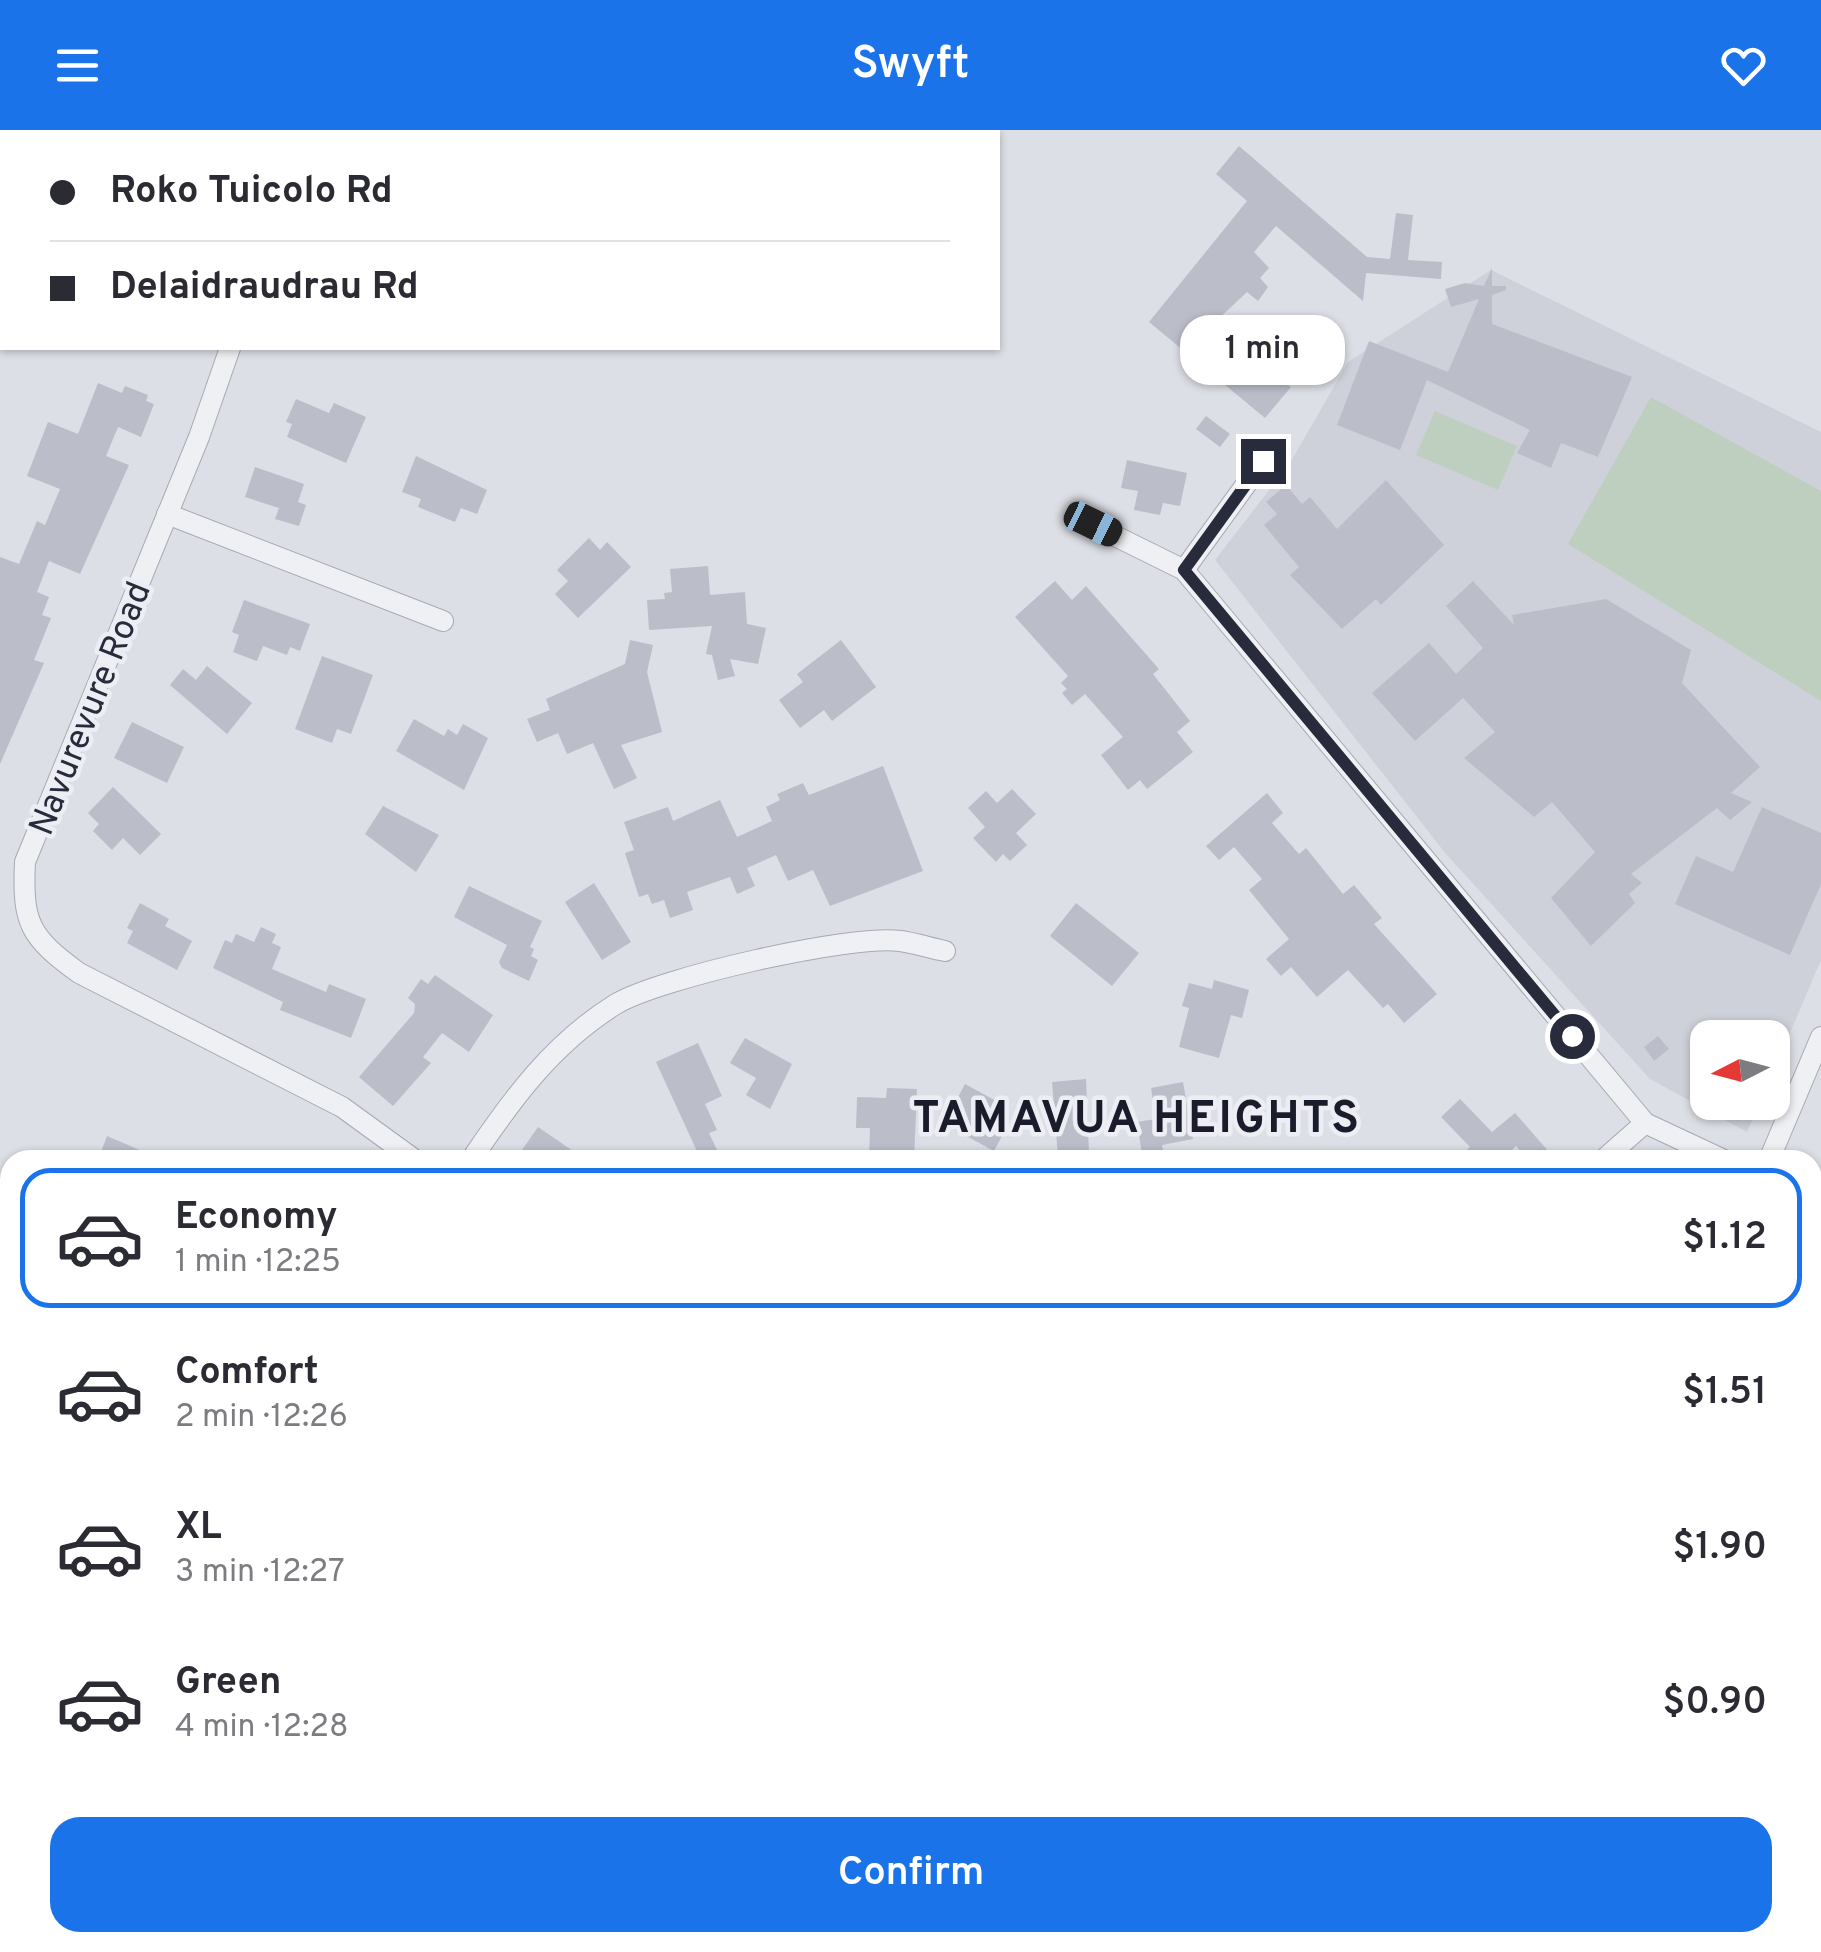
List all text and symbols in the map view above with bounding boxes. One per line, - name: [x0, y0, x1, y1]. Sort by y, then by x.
- text: Swyft: [851, 37, 970, 94]
- icon: menu: [50, 38, 105, 93]
- icon: heart: [1716, 38, 1771, 93]
- text: Roko Tuicolo Rd: [110, 168, 393, 217]
- text: Delaidraudrau Rd: [110, 264, 419, 313]
- callout: 1 min: [1180, 316, 1346, 386]
- text: 1 min: [1225, 330, 1300, 370]
- route end: [1241, 439, 1286, 484]
- car: [1059, 497, 1127, 551]
- street label: Navurevure Road: [21, 576, 163, 842]
- route start: [1550, 1014, 1595, 1059]
- north arrow: [1690, 1020, 1790, 1120]
- map controls: [1690, 1020, 1790, 1120]
- district label: TAMAVUA HEIGHTS: [913, 1092, 1361, 1149]
- icon: car: [55, 1193, 145, 1283]
- text: Economy: [175, 1194, 337, 1243]
- text: $1.12: [1682, 1214, 1767, 1263]
- text: 1 min · 12:25: [175, 1243, 341, 1283]
- icon: car: [55, 1348, 145, 1438]
- text: Comfort: [175, 1349, 319, 1398]
- text: $1.51: [1682, 1369, 1767, 1418]
- text: 2 min · 12:26: [175, 1398, 348, 1438]
- icon: car: [55, 1503, 145, 1593]
- text: XL: [175, 1504, 222, 1553]
- text: $1.90: [1672, 1524, 1767, 1573]
- text: 3 min · 12:27: [175, 1553, 345, 1593]
- icon: car: [55, 1658, 145, 1748]
- text: Green: [175, 1659, 281, 1708]
- text: $0.90: [1663, 1679, 1767, 1728]
- text: 4 min · 12:28: [175, 1708, 349, 1748]
- button: Confirm: [50, 1817, 1772, 1932]

